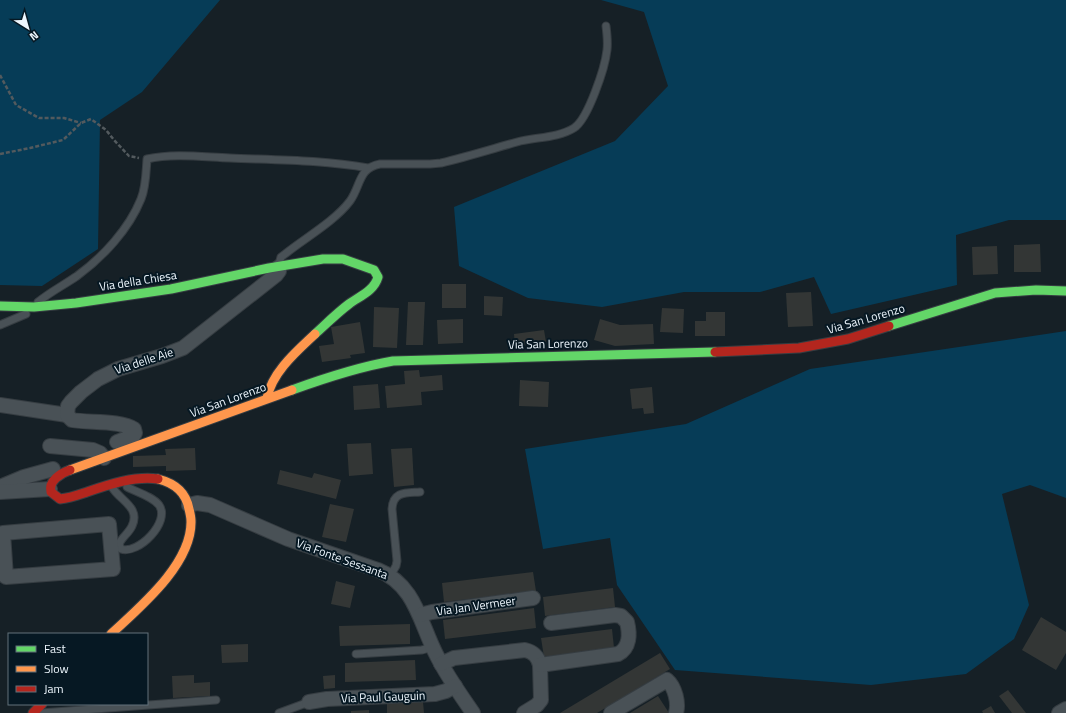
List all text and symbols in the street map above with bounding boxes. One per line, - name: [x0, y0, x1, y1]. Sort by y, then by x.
- north arrow: [8, 8, 48, 48]
- text: N: [26, 27, 42, 45]
- street label: Via della Chiesa: [98, 265, 178, 296]
- street label: Via San Lorenzo: [825, 298, 907, 339]
- street label: Via San Lorenzo: [508, 333, 588, 354]
- street label: Via delle Aie: [112, 342, 176, 379]
- street label: Via San Lorenzo: [187, 377, 269, 422]
- street label: Via Fonte Sessanta: [294, 533, 391, 584]
- street label: Via Jan Vermeer: [435, 591, 517, 620]
- legend: [8, 633, 148, 705]
- text: Fast: [44, 639, 67, 658]
- text: Slow: [44, 659, 69, 678]
- text: Jam: [44, 679, 64, 698]
- street label: Via Paul Gauguin: [340, 686, 426, 707]

